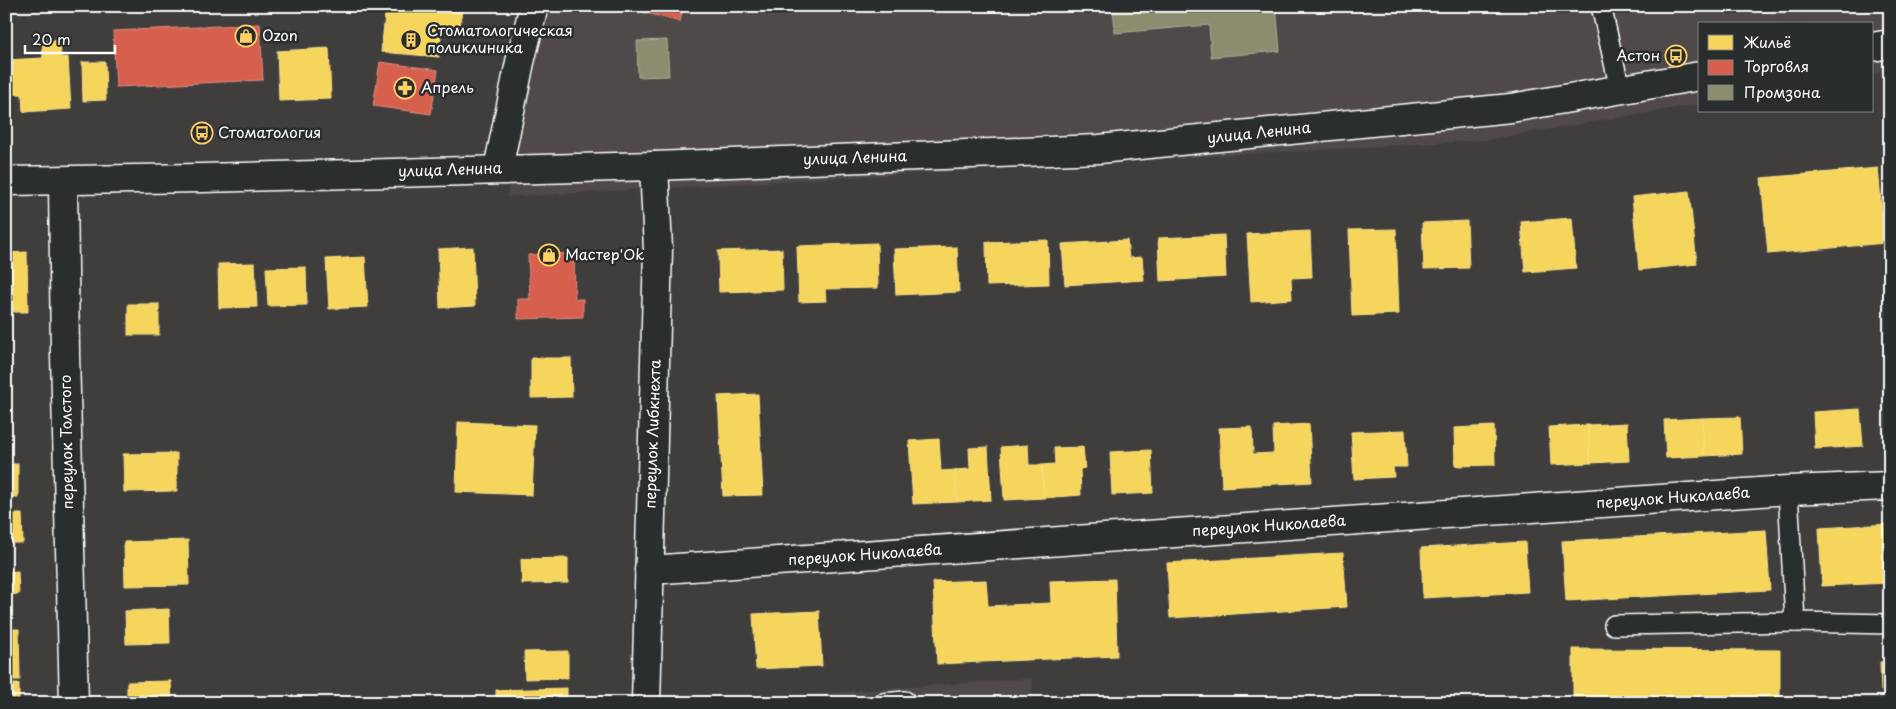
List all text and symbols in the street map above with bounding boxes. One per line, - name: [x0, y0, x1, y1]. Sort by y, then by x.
- place label: Стоматологическая поликлиника: [427, 18, 573, 58]
- scale bar: [25, 22, 115, 54]
- legend: [1698, 22, 1874, 112]
- place label: Ozon: [262, 23, 298, 46]
- shop icon: Ozon: [234, 24, 258, 48]
- text: 20 m: [32, 27, 71, 50]
- building icon: Стоматологическая поликлиника: [399, 28, 423, 52]
- text: Жильё: [1743, 30, 1791, 53]
- place label: Астон: [1616, 43, 1660, 66]
- bus stop icon: Астон: [1664, 44, 1688, 68]
- text: Торговля: [1744, 54, 1809, 77]
- place label: Апрель: [421, 75, 474, 98]
- pharmacy icon: Апрель: [393, 76, 417, 100]
- text: Промзона: [1744, 80, 1821, 103]
- street label: улица Ленина: [1206, 115, 1312, 148]
- place label: Стоматология: [218, 120, 321, 143]
- bus stop icon: Стоматология: [190, 121, 214, 145]
- street label: улица Ленина: [803, 143, 908, 170]
- street label: улица Ленина: [398, 155, 503, 182]
- place label: Мастер'Ok: [565, 242, 644, 265]
- shop icon: Мастер'Ok: [537, 243, 561, 267]
- street label: переулок Либкнехта: [637, 358, 666, 509]
- street label: переулок Толстого: [53, 374, 78, 510]
- street label: переулок Николаева: [1595, 480, 1751, 513]
- street label: переулок Николаева: [1191, 508, 1347, 541]
- street label: переулок Николаева: [787, 537, 943, 570]

